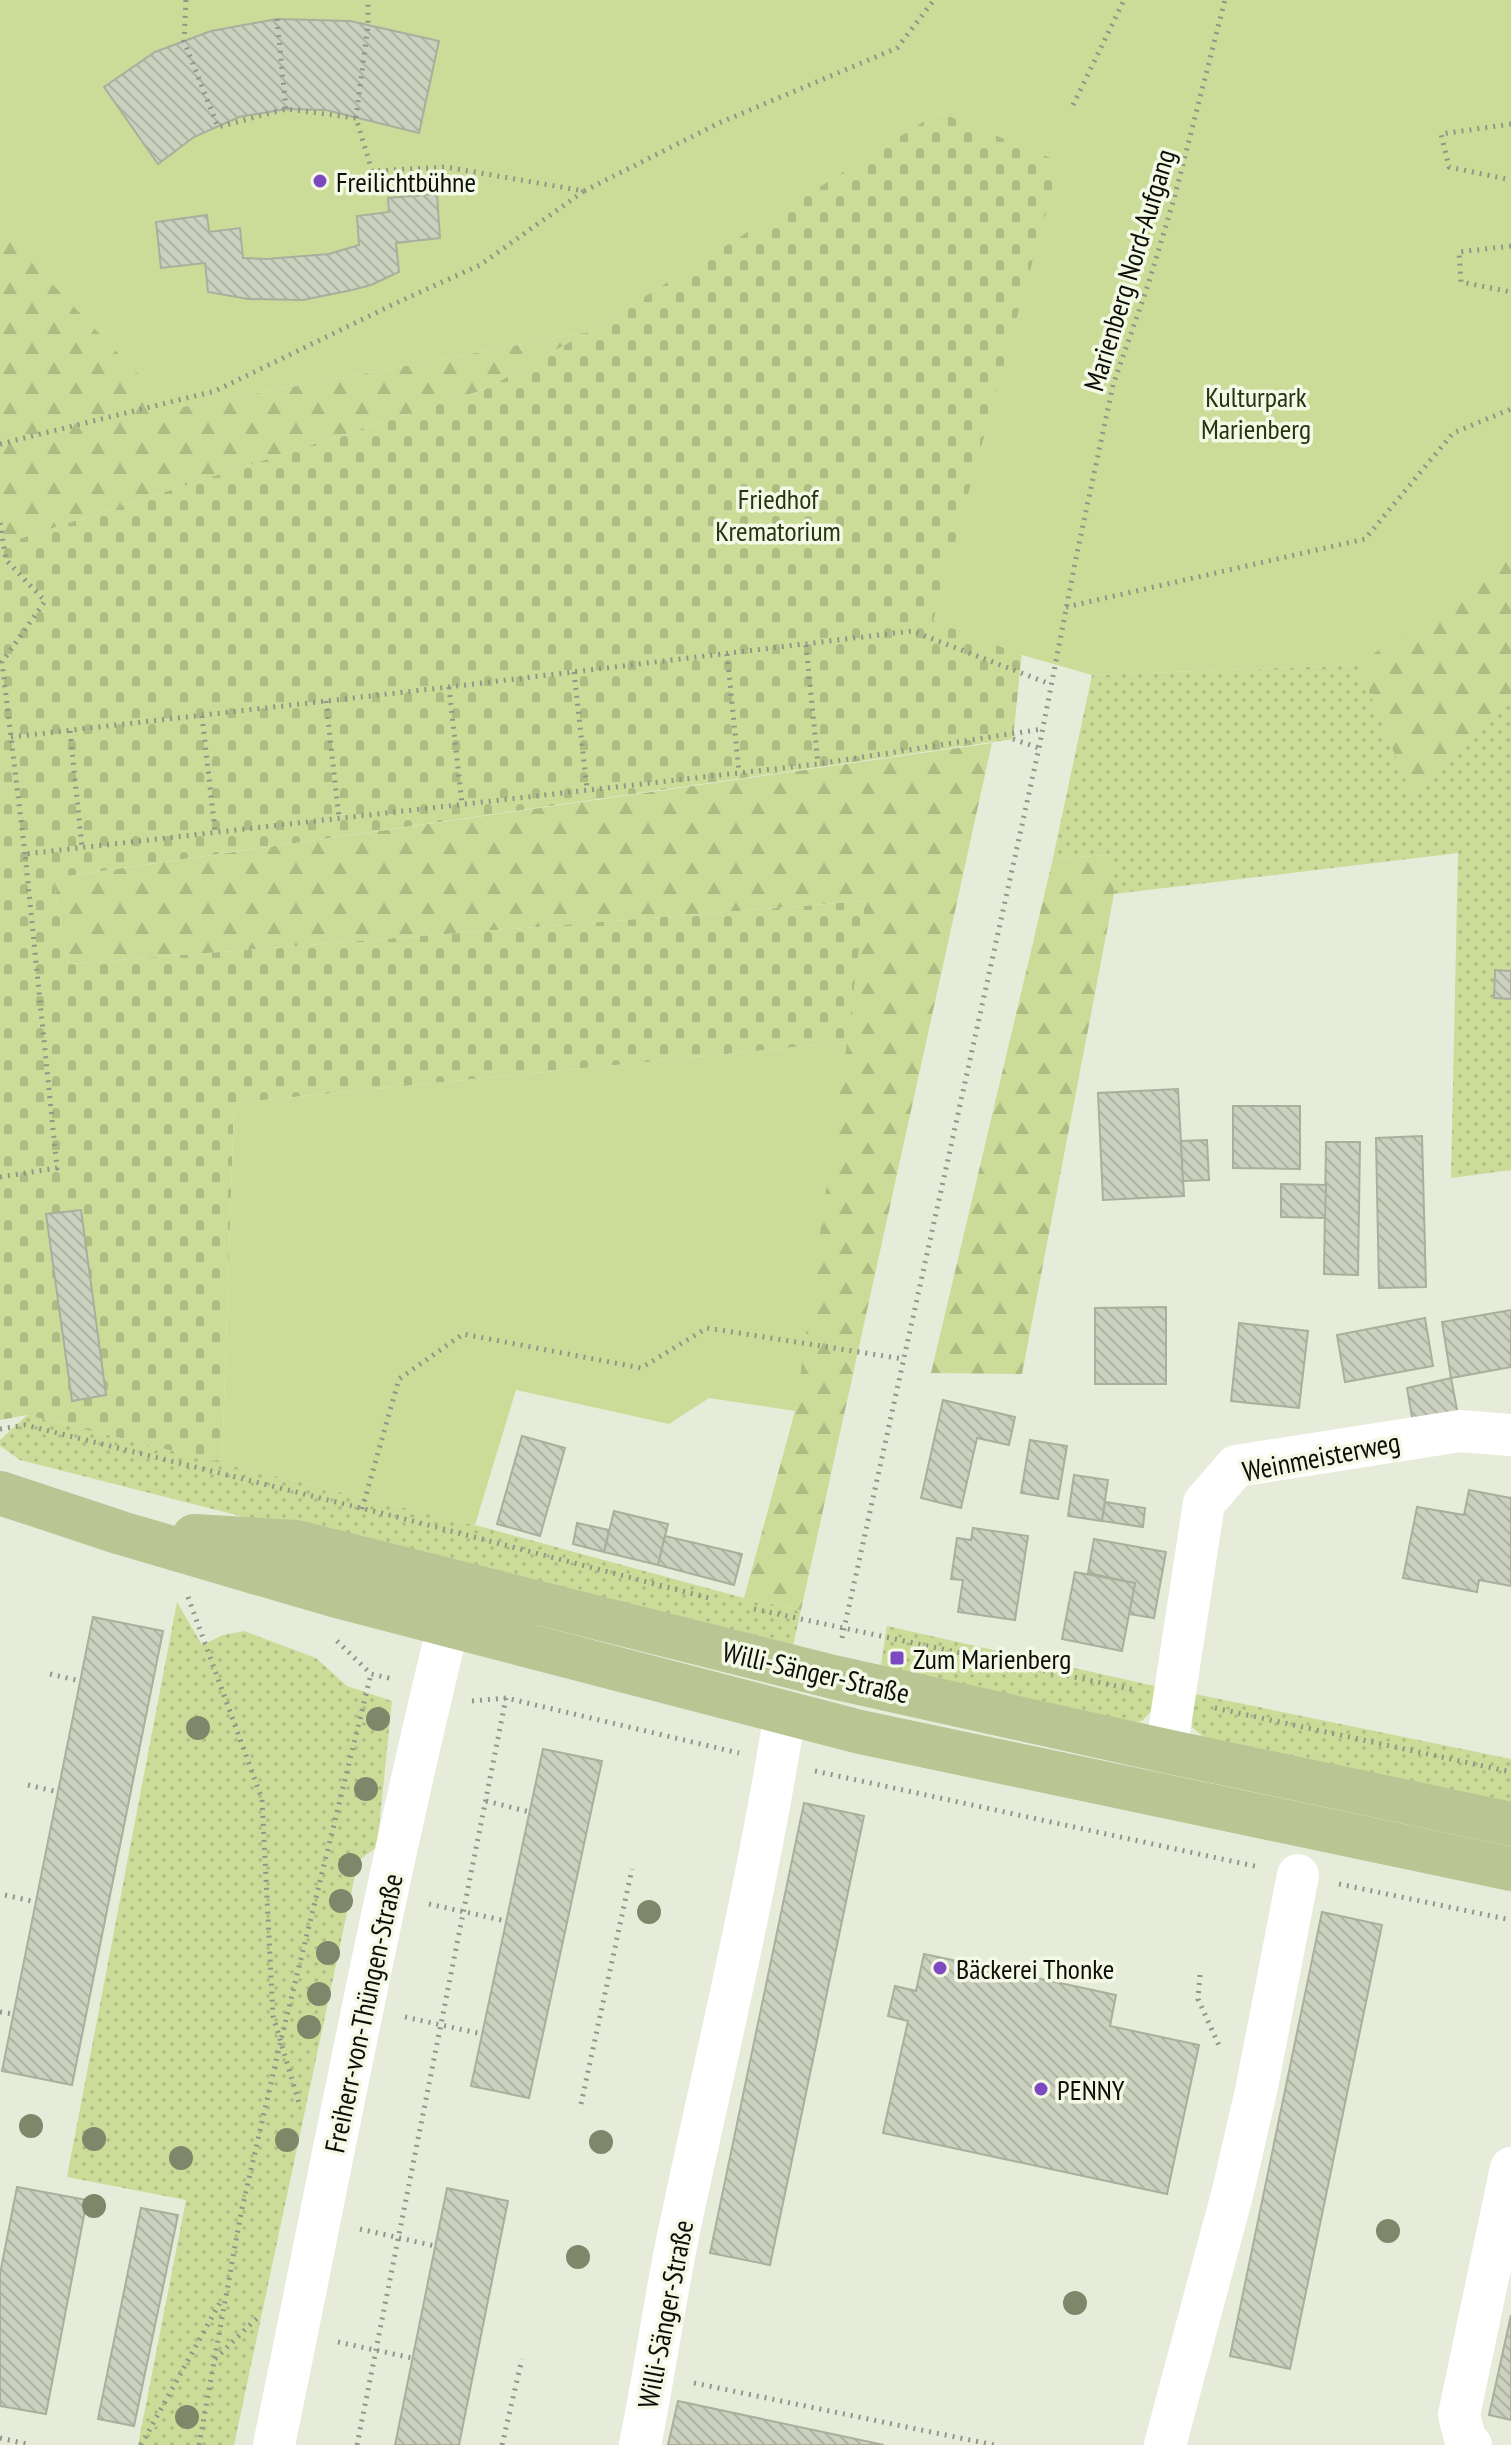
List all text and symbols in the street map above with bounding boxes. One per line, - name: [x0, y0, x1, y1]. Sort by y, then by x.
- street label: Marienberg Nord-Aufgang: [1075, 145, 1183, 395]
- place label: Freilichtbühne: [336, 163, 476, 200]
- marker: Freilichtbühne: [311, 172, 329, 190]
- park label: Kulturpark Marienberg: [1201, 378, 1311, 447]
- park label: Friedhof Krematorium: [715, 480, 841, 549]
- street label: Weinmeisterweg: [1239, 1423, 1403, 1489]
- street label: Willi-Sänger-Straße: [719, 1633, 913, 1711]
- place label: Zum Marienberg: [913, 1640, 1071, 1677]
- marker: Zum Marienberg: [888, 1649, 906, 1667]
- street label: Freiherr-von-Thüngen-Straße: [315, 1870, 411, 2156]
- place label: Bäckerei Thonke: [956, 1950, 1114, 1987]
- marker: Bäckerei Thonke: [931, 1959, 949, 1977]
- place label: PENNY: [1057, 2071, 1125, 2108]
- marker: PENNY: [1032, 2080, 1050, 2098]
- street label: Willi-Sänger-Straße: [629, 2217, 701, 2411]

